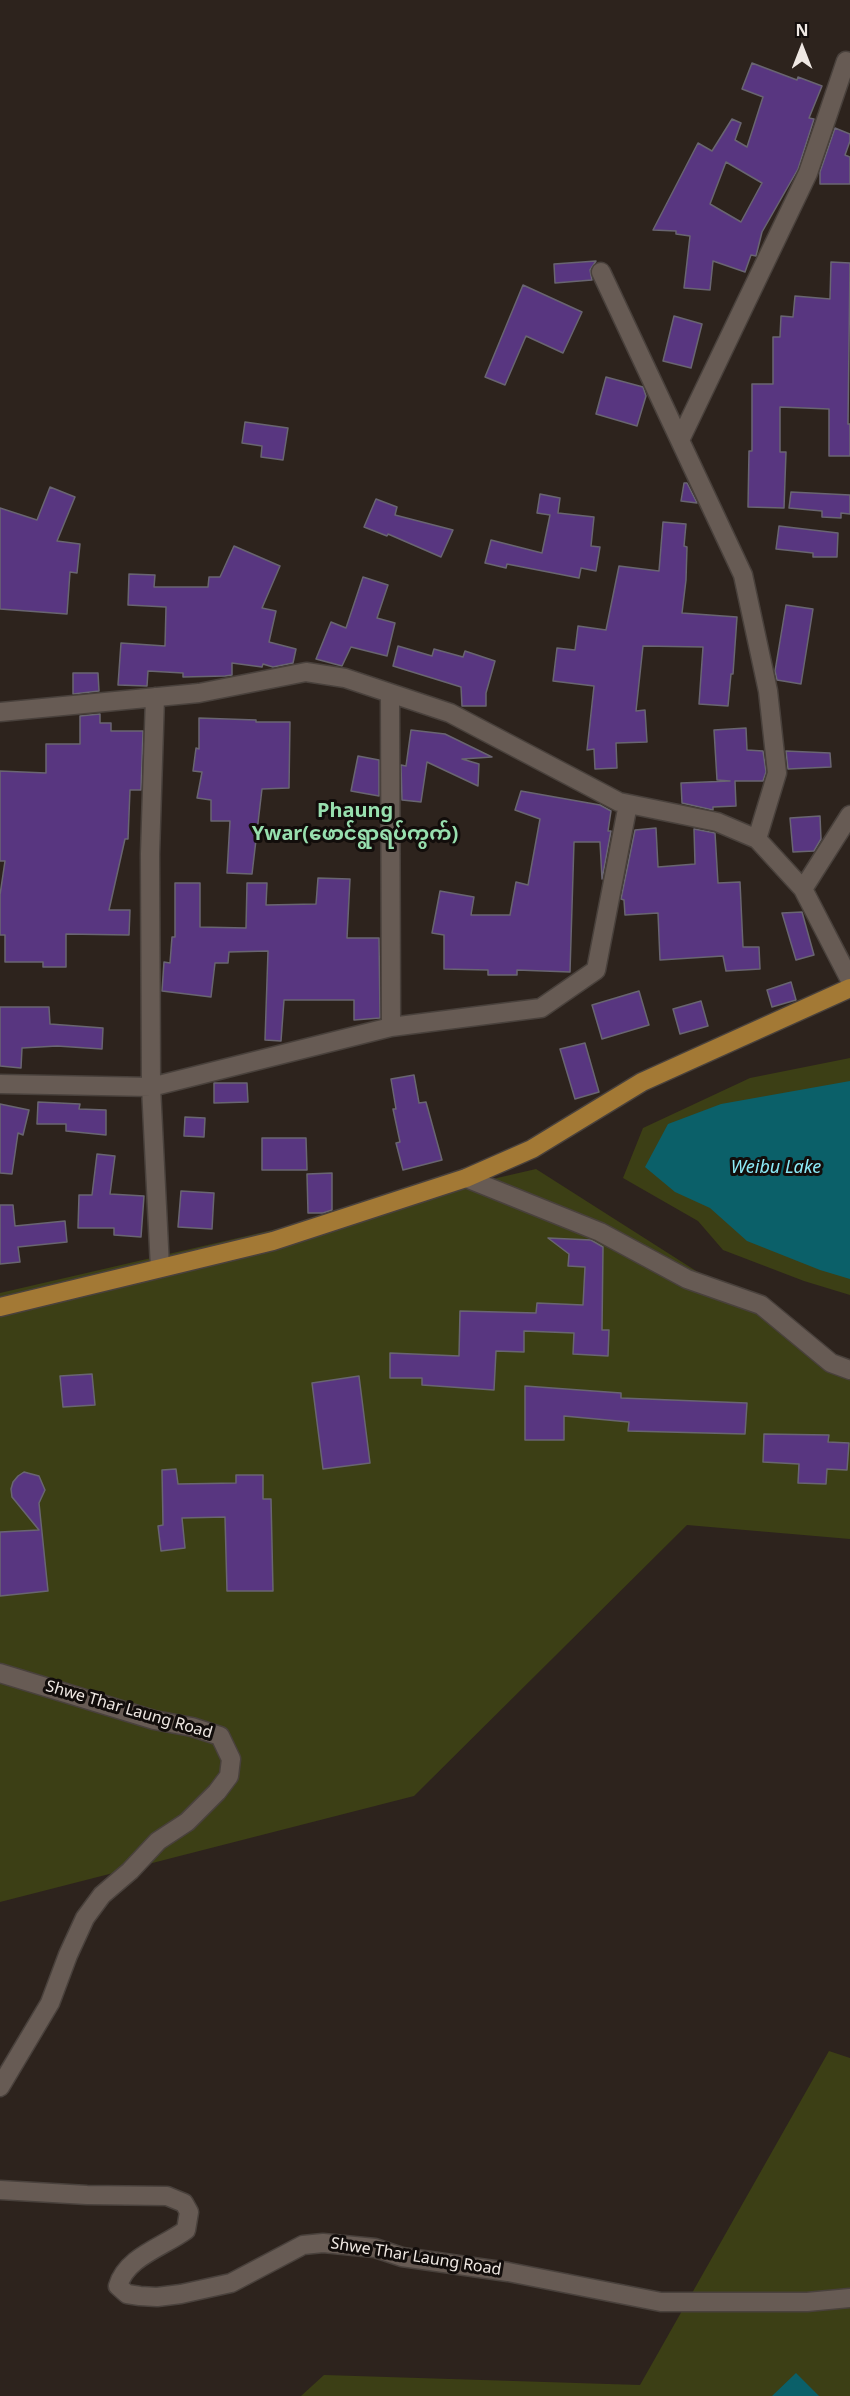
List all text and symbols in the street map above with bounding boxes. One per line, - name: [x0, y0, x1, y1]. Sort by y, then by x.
- north arrow: [772, 18, 832, 78]
- text: N: [795, 19, 809, 41]
- district label: Phaung Ywar(ဖောင်ရွာရပ်ကွက်): [252, 799, 458, 846]
- water label: Weibu Lake: [731, 1157, 821, 1179]
- street label: Shwe Thar Laung Road: [43, 1677, 215, 1743]
- street label: Shwe Thar Laung Road: [329, 2234, 503, 2280]

